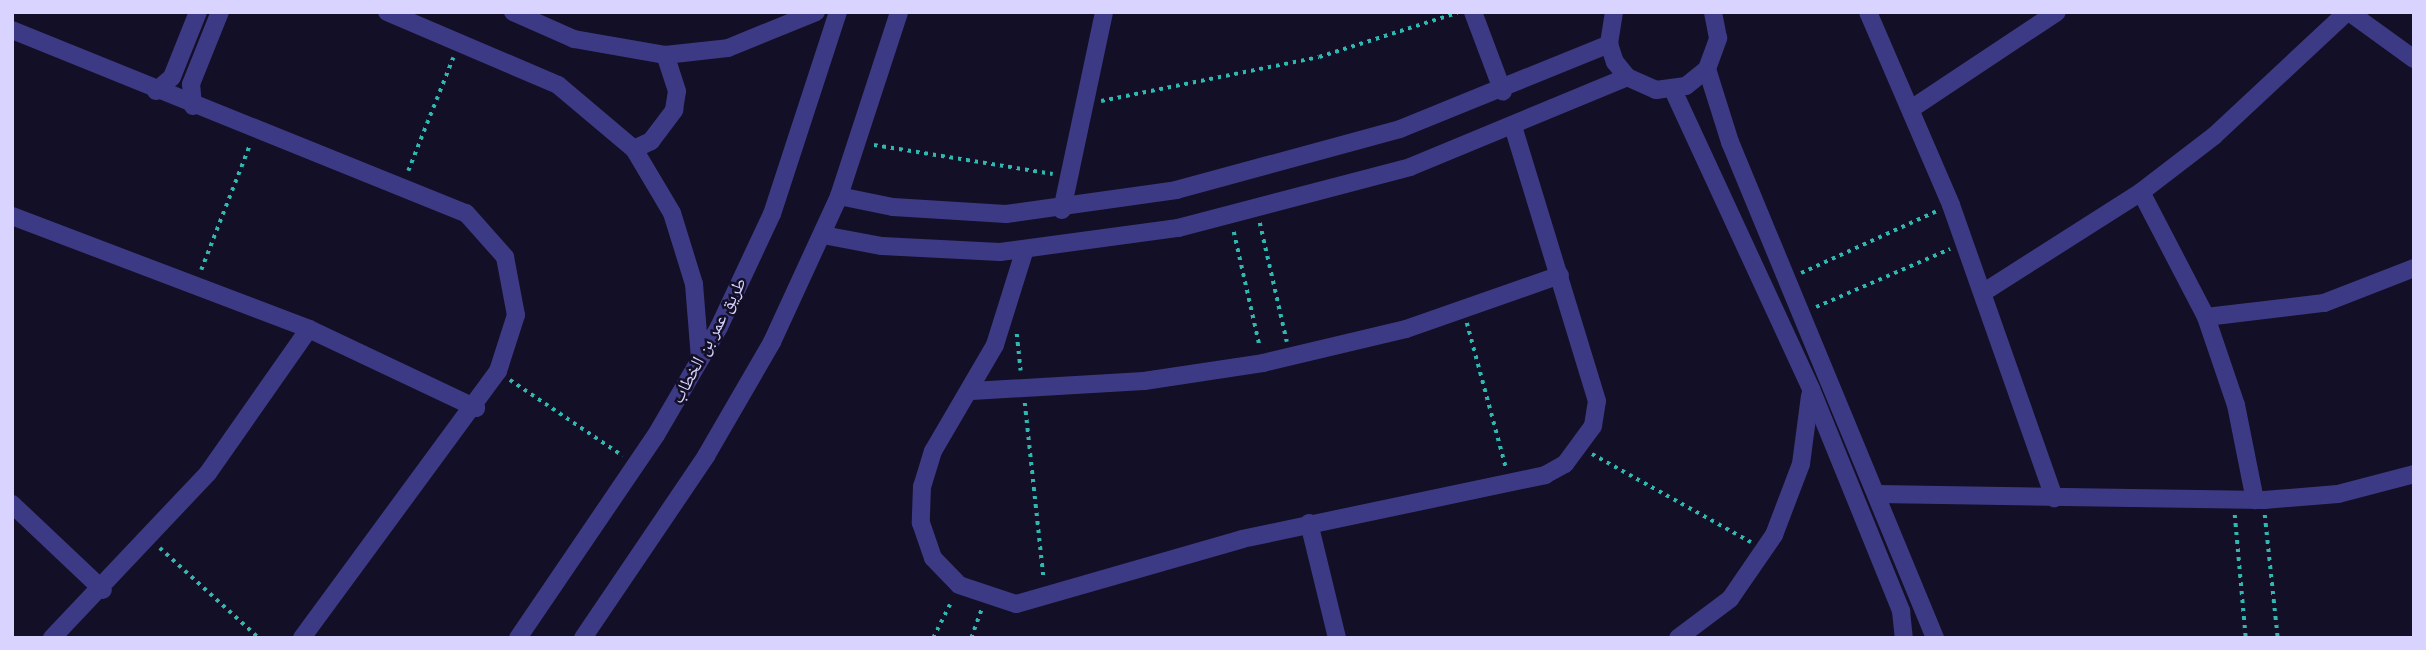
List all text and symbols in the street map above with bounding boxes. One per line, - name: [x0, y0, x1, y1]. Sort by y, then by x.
- street label: طريق عمر بن الخطاب: [666, 273, 750, 407]

